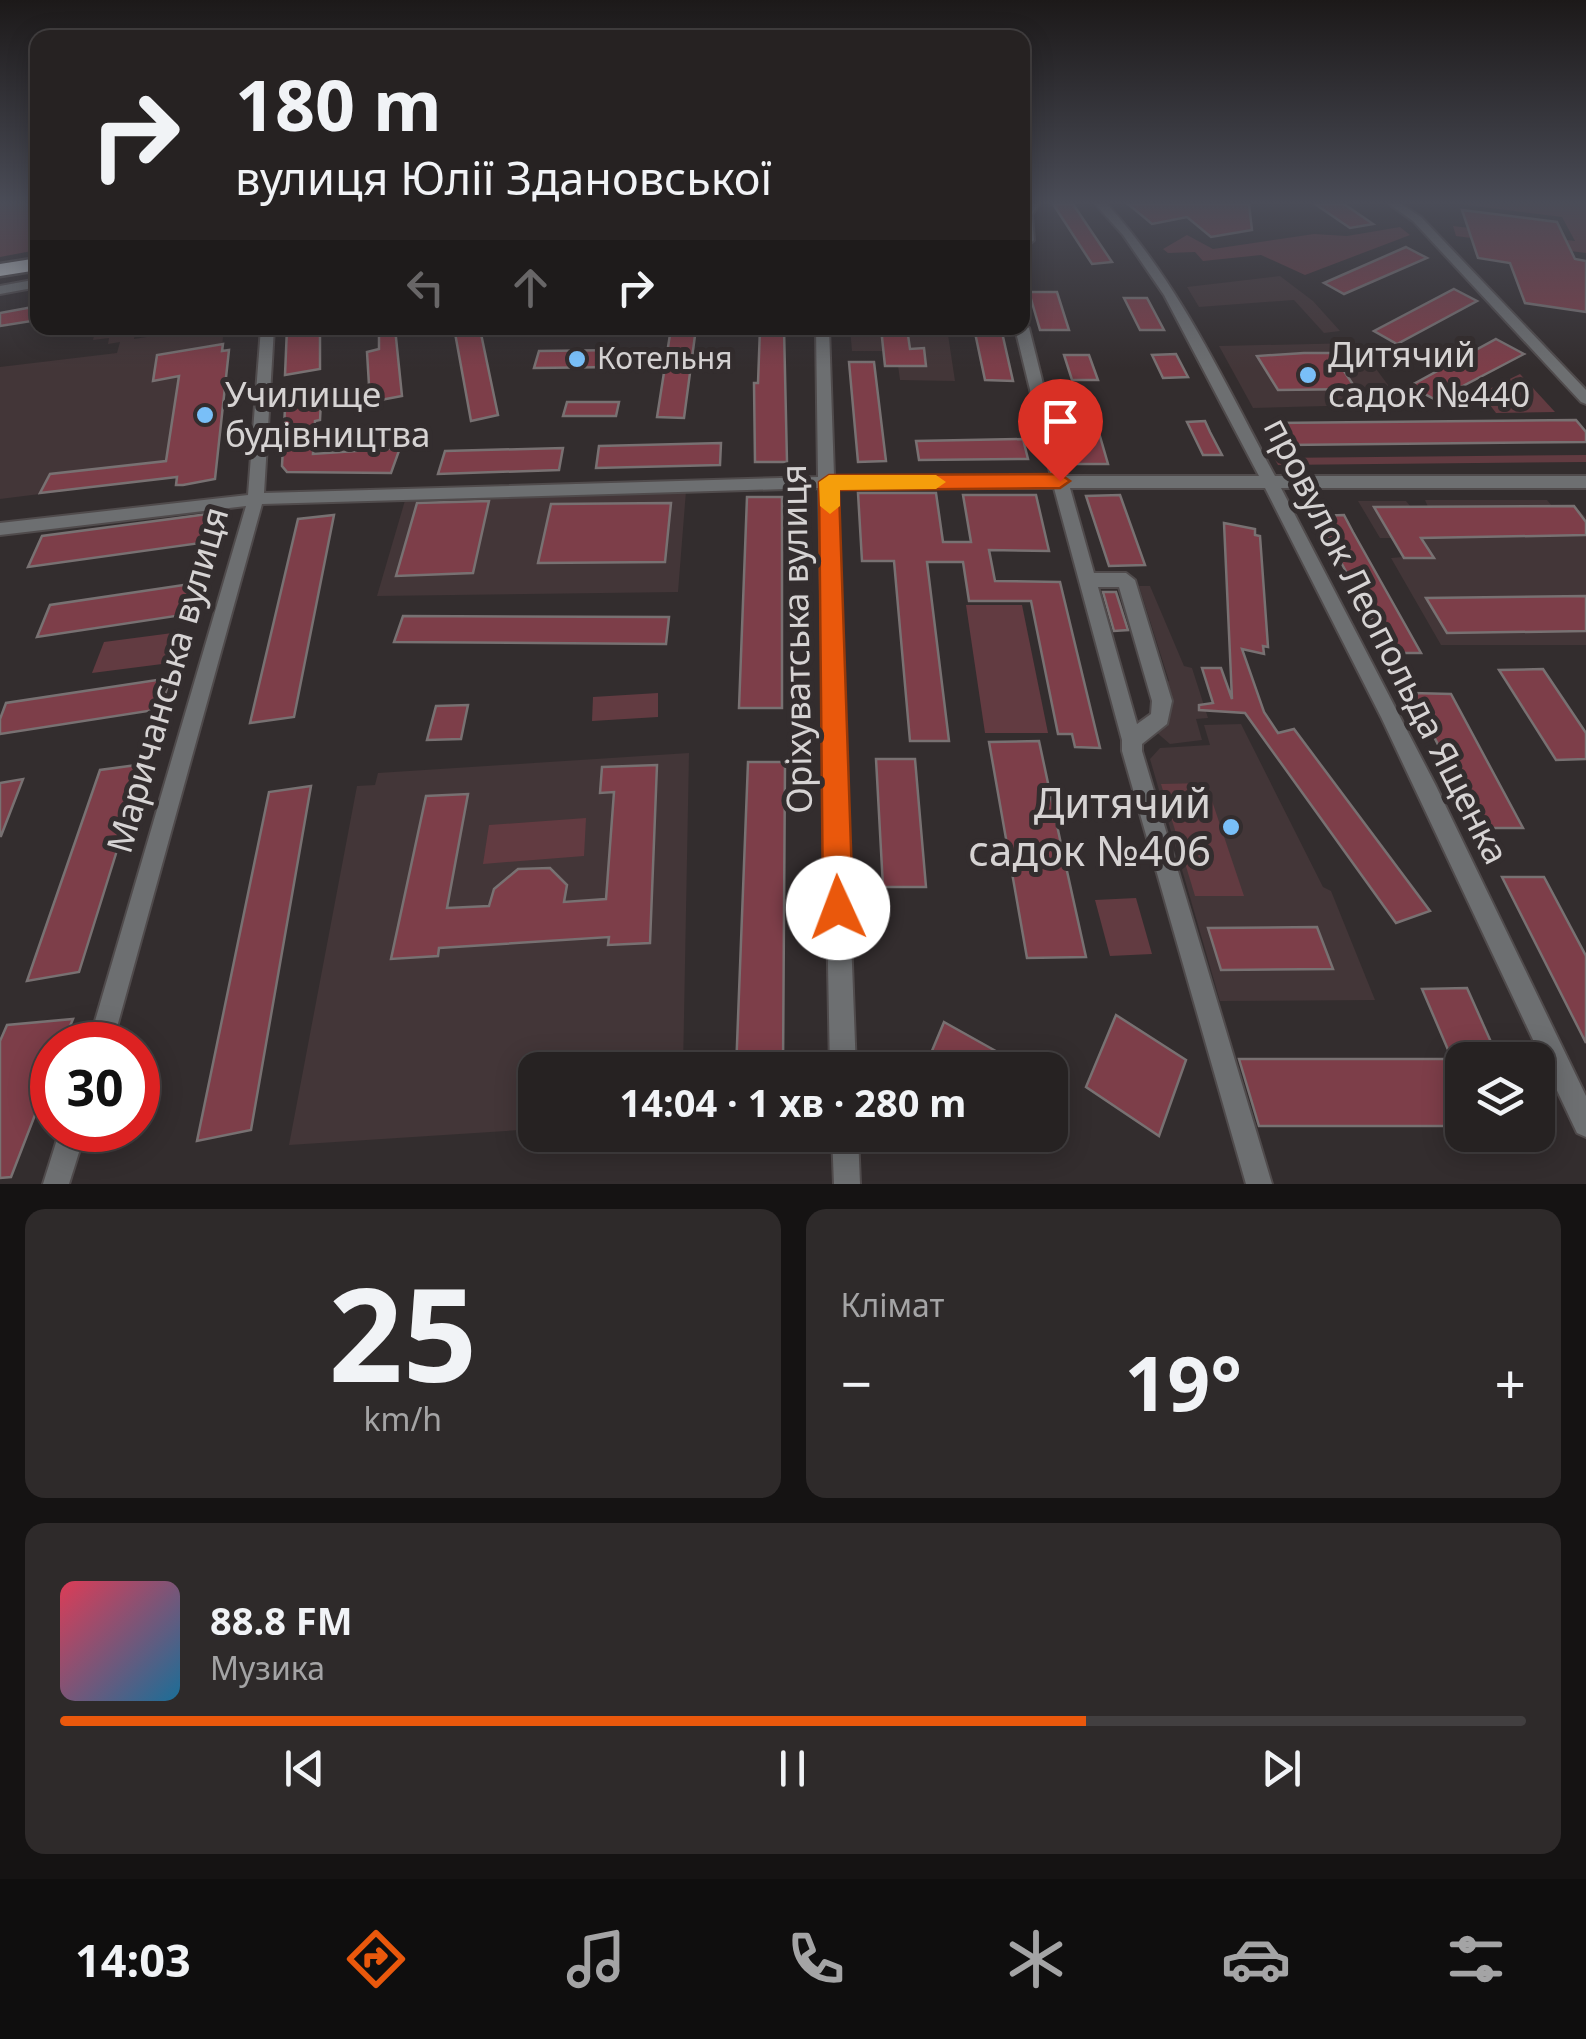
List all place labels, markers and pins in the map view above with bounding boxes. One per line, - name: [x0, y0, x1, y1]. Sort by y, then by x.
- place label: Дитячий садок №440: [1328, 330, 1530, 417]
- place label: Котельня: [597, 337, 733, 378]
- marker: Котельня: [566, 348, 588, 370]
- marker: Дитячий садок №440: [1297, 364, 1319, 386]
- place label: Училище будівництва: [225, 370, 431, 457]
- pin: [1018, 379, 1103, 482]
- marker: Училище будівництва: [194, 404, 216, 426]
- place label: Дитячий садок №406: [968, 773, 1211, 878]
- marker: Дитячий садок №406: [1220, 816, 1242, 838]

